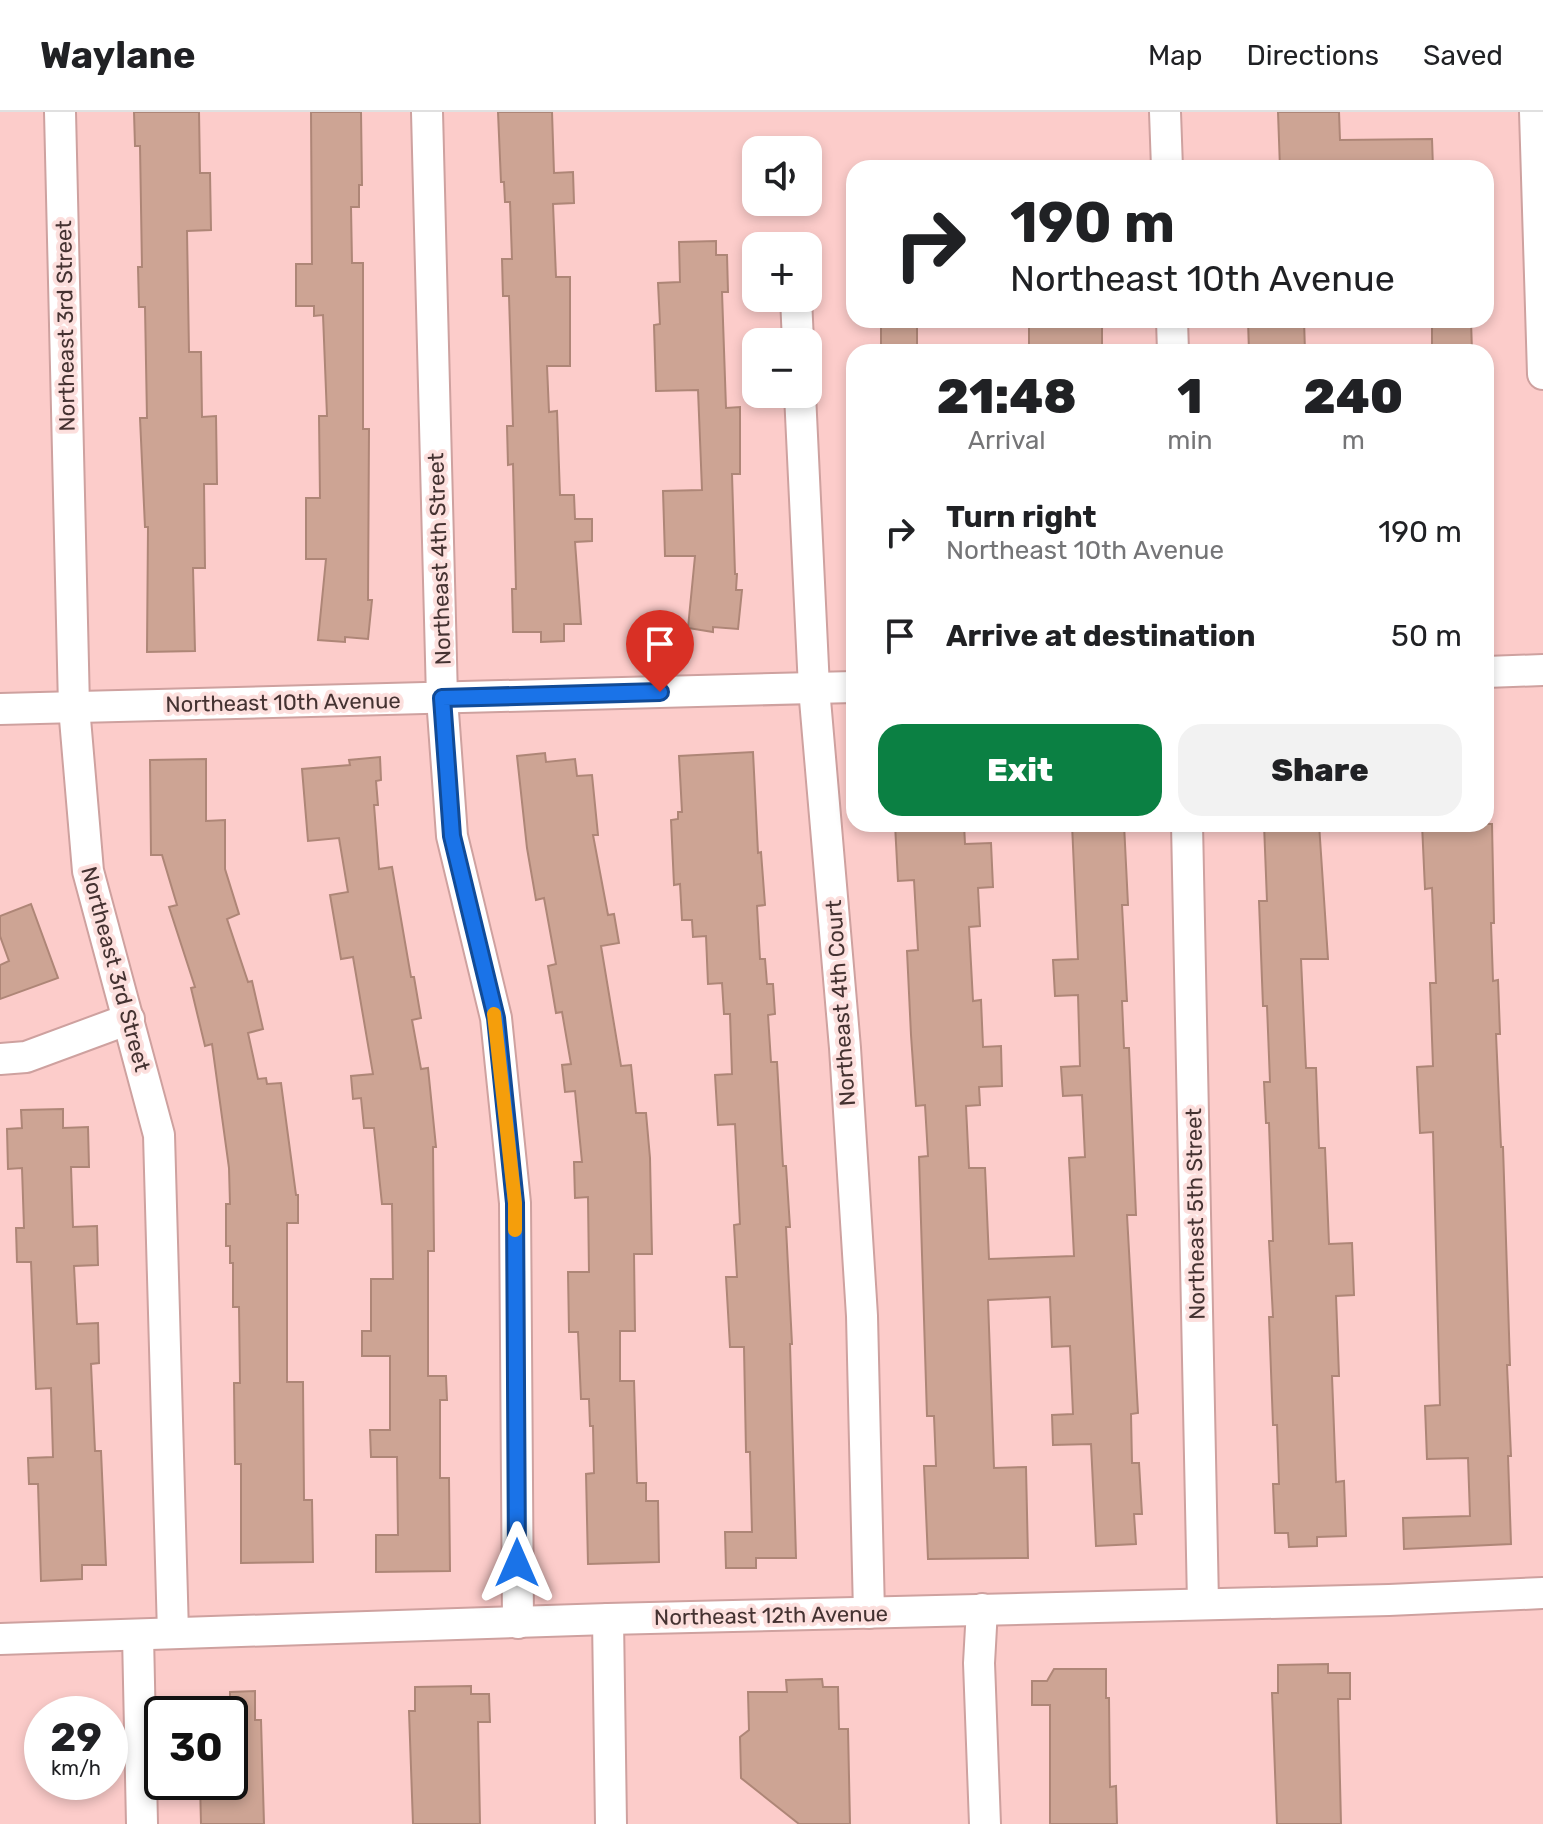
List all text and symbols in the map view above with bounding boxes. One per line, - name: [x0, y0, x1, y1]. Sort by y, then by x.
- text: Waylane: [40, 32, 196, 78]
- text: Map: [1148, 39, 1202, 72]
- text: Directions: [1246, 39, 1379, 72]
- text: Saved: [1423, 39, 1503, 72]
- map controls: [742, 136, 822, 408]
- button: sound: [742, 136, 822, 216]
- text: 190 m: [1010, 190, 1175, 256]
- icon: right: [878, 192, 982, 296]
- street label: Northeast 3rd Street: [50, 220, 81, 432]
- button: +: [742, 232, 822, 312]
- text: Northeast 10th Avenue: [1010, 257, 1395, 300]
- button: −: [742, 328, 822, 408]
- text: 21:48: [937, 368, 1077, 425]
- text: 1: [1177, 368, 1203, 425]
- text: 240: [1303, 368, 1403, 425]
- text: Arrival: [968, 425, 1046, 456]
- text: min: [1167, 425, 1213, 456]
- text: m: [1342, 425, 1365, 456]
- street label: Northeast 4th Street: [422, 452, 457, 666]
- text: Turn right: [946, 499, 1097, 535]
- icon: right: [878, 510, 922, 554]
- text: 190 m: [1378, 514, 1462, 550]
- text: Northeast 10th Avenue: [946, 535, 1224, 566]
- pin: [626, 610, 694, 692]
- icon: arrive: [878, 614, 922, 658]
- text: Arrive at destination: [946, 618, 1256, 654]
- text: 50 m: [1391, 618, 1462, 654]
- icon: arrive: [638, 622, 682, 666]
- street label: Northeast 10th Avenue: [165, 687, 401, 718]
- button: Exit: [878, 724, 1162, 816]
- button: Share: [1178, 724, 1462, 816]
- street label: Northeast 3rd Street: [75, 864, 156, 1075]
- street label: Northeast 4th Court: [820, 899, 861, 1107]
- street label: Northeast 5th Street: [1180, 1107, 1211, 1320]
- position arrow: [475, 1521, 559, 1605]
- street label: Northeast 12th Avenue: [654, 1600, 888, 1631]
- speed limit sign: 30: [144, 1696, 248, 1800]
- text: 29: [50, 1714, 102, 1761]
- text: km/h: [51, 1756, 101, 1780]

